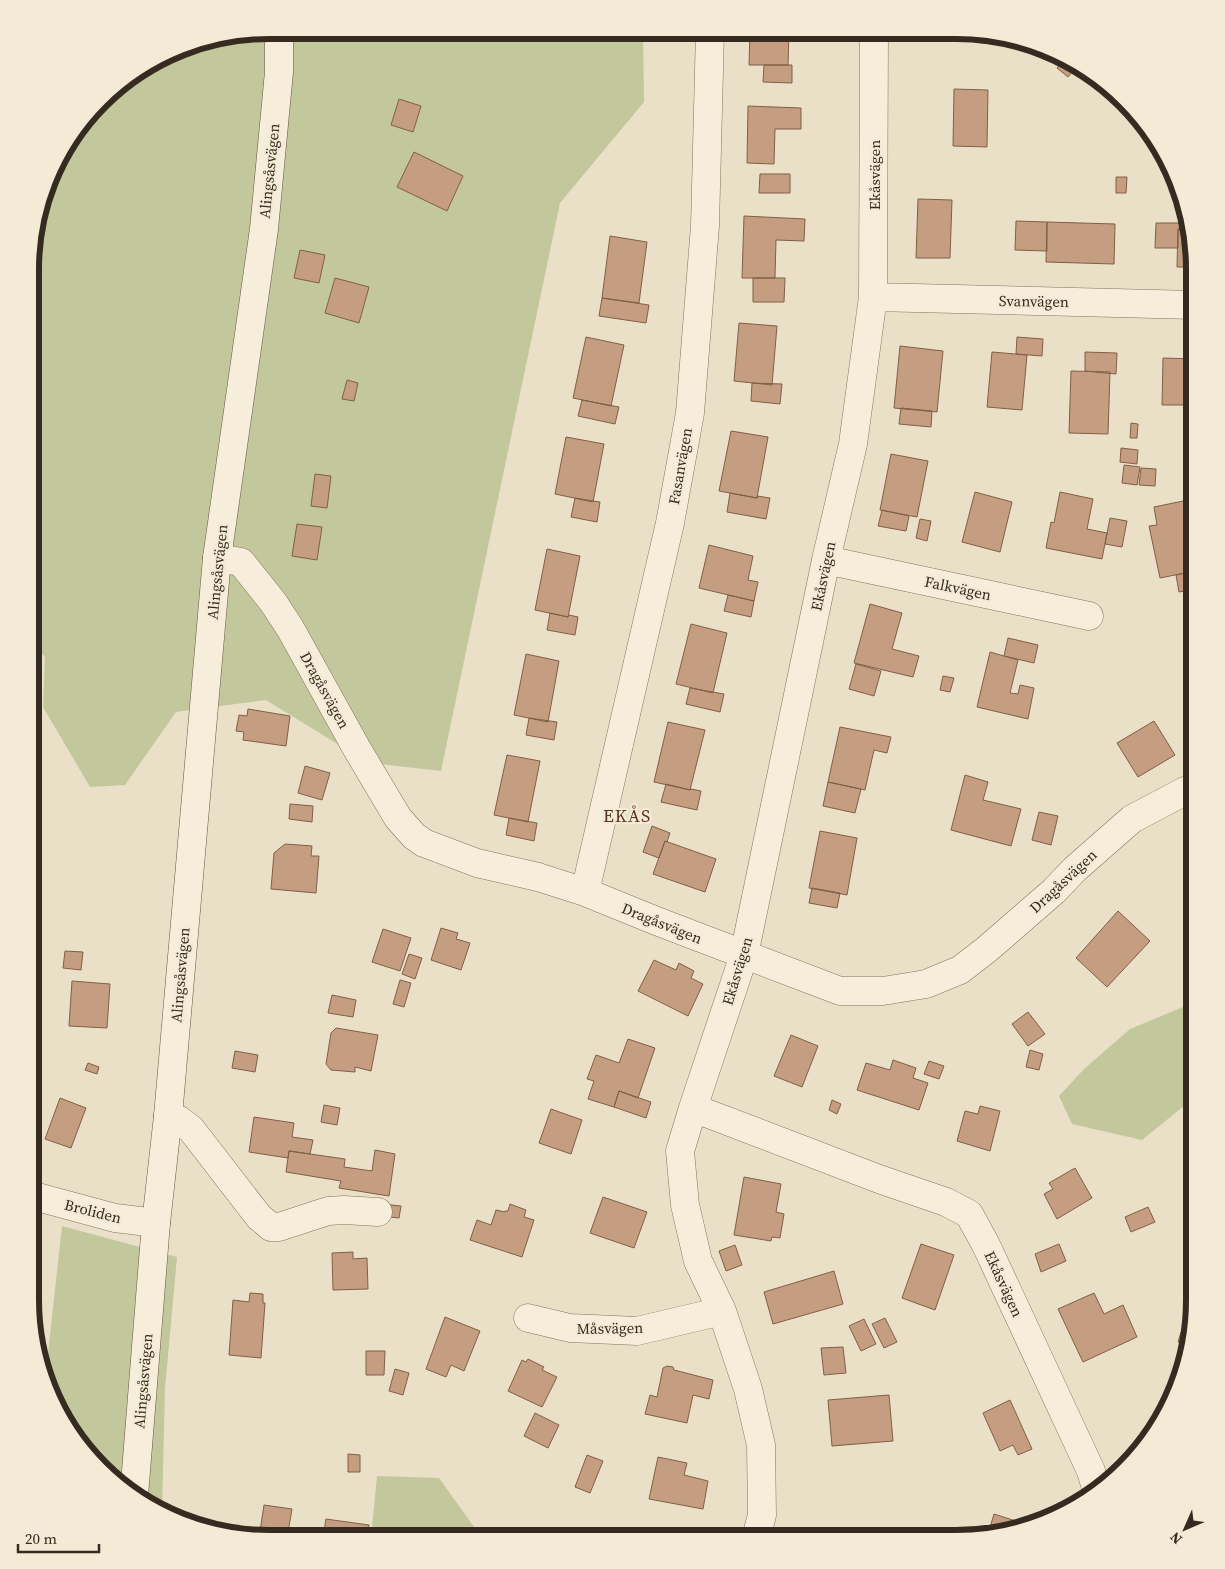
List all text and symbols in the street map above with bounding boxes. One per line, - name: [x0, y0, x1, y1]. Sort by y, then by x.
- street label: Alingsåsvägen: [254, 122, 284, 220]
- street label: Ekåsvägen: [864, 140, 885, 210]
- street label: Svanvägen: [999, 290, 1069, 312]
- street label: Fasanvägen: [663, 426, 697, 506]
- street label: Alingsåsvägen: [202, 523, 232, 621]
- street label: Ekåsvägen: [805, 539, 841, 613]
- street label: Falkvägen: [923, 571, 993, 605]
- street label: Dragåsvägen: [295, 648, 355, 732]
- district label: EKÅS: [603, 803, 651, 828]
- street label: Dragåsvägen: [1025, 844, 1101, 918]
- street label: Dragåsvägen: [619, 897, 705, 949]
- street label: Alingsåsvägen: [165, 926, 195, 1024]
- street label: Ekåsvägen: [717, 934, 757, 1008]
- street label: Broliden: [62, 1194, 124, 1228]
- street label: Ekåsvägen: [980, 1248, 1028, 1320]
- street label: Måsvägen: [577, 1317, 643, 1339]
- street label: Alingsåsvägen: [128, 1332, 158, 1430]
- north arrow: [1160, 1504, 1210, 1554]
- scale bar: [18, 1522, 99, 1554]
- text: 20 m: [25, 1528, 57, 1549]
- text: N: [1165, 1528, 1186, 1549]

